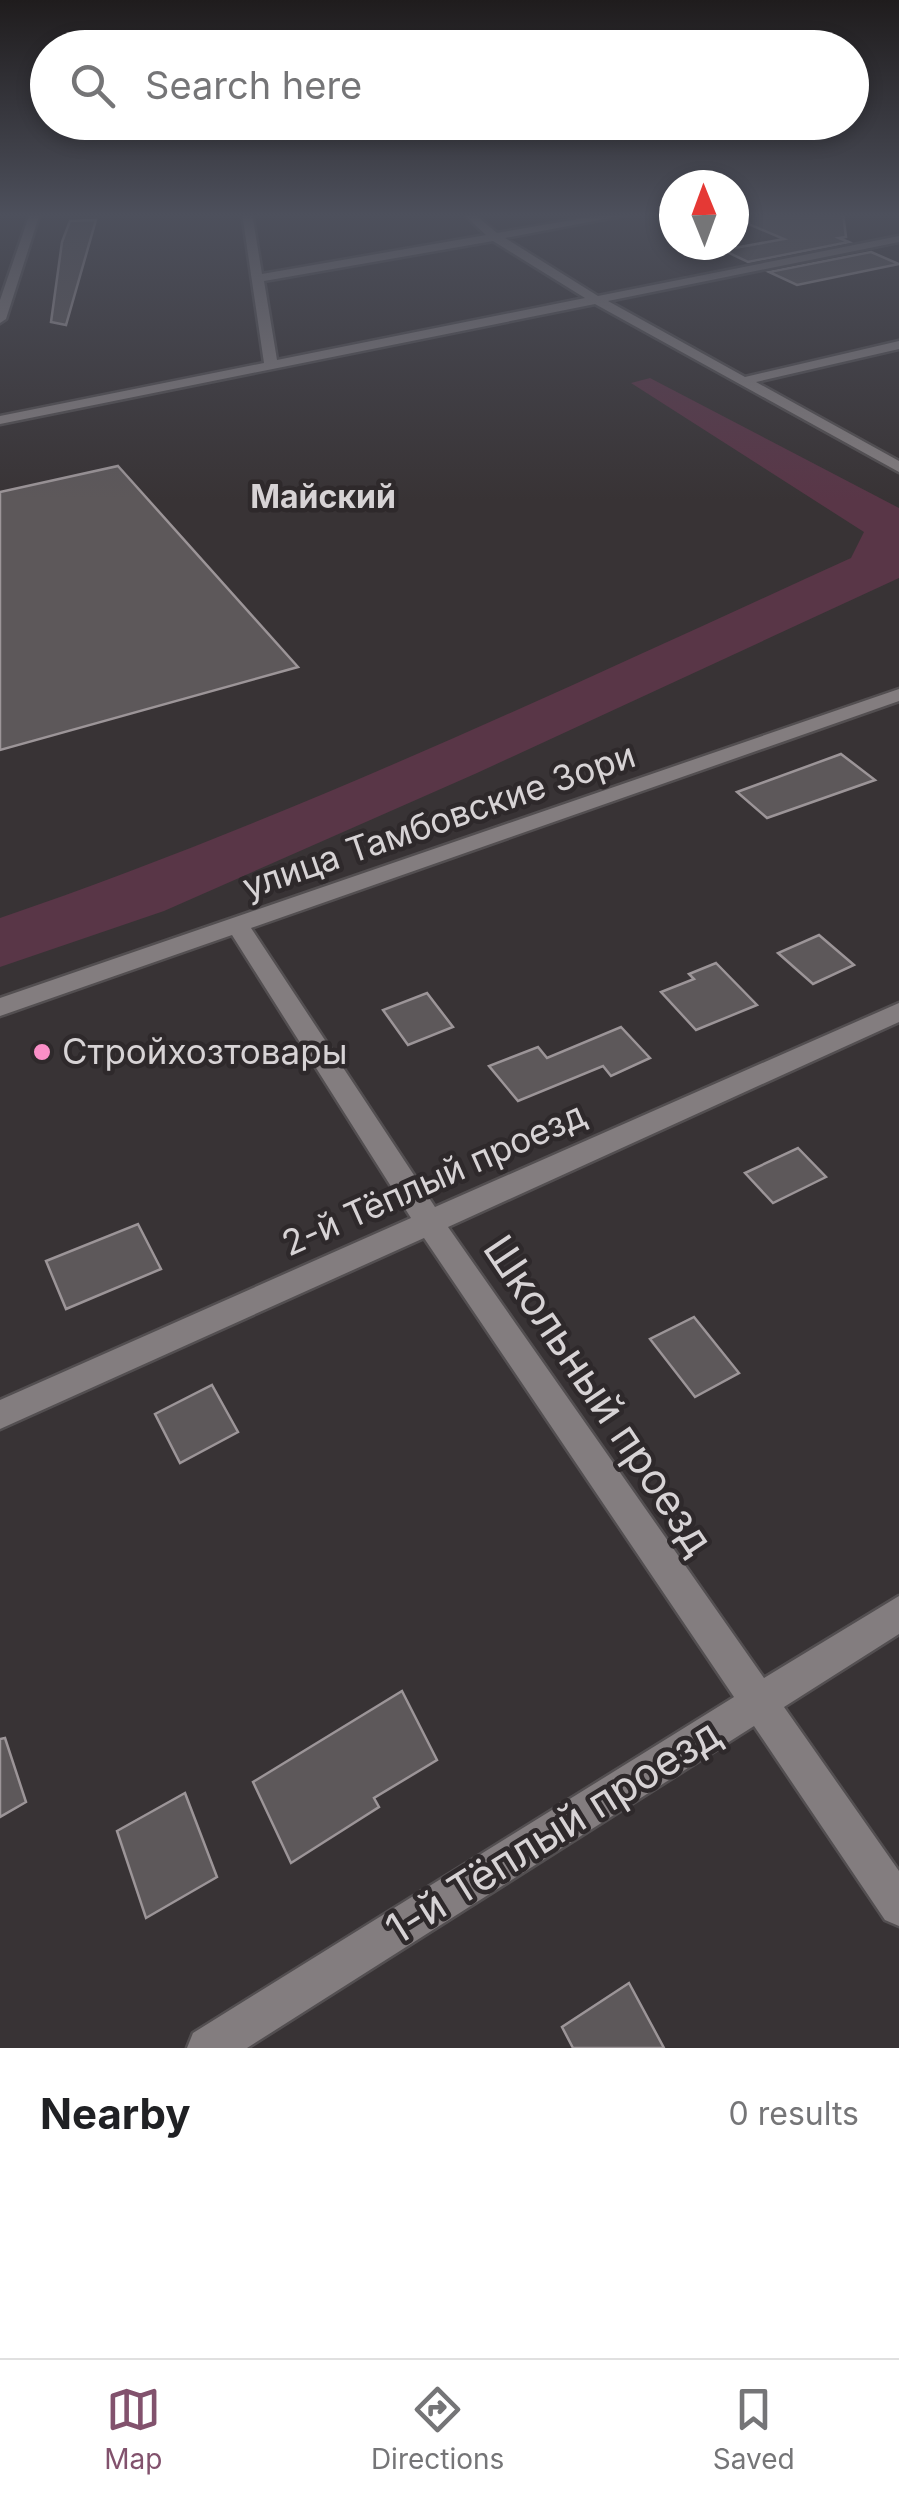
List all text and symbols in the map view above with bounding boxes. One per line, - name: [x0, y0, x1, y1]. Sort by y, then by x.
- search box: [30, 30, 869, 140]
- icon: search: [65, 58, 120, 113]
- text: Search here: [145, 62, 362, 108]
- north arrow: [659, 170, 749, 260]
- district label: Майский: [250, 477, 396, 516]
- street label: улица Тамбовские Зори: [237, 733, 640, 907]
- place label: Стройхозтовары: [62, 1030, 347, 1072]
- marker: Стройхозтовары: [31, 1041, 53, 1063]
- street label: 2-й Тёплый проезд: [275, 1092, 592, 1264]
- street label: Школьный проезд: [474, 1225, 725, 1564]
- street label: 1-й Тёплый проезд: [376, 1707, 729, 1954]
- text: Nearby: [40, 2088, 191, 2139]
- text: 0 results: [729, 2094, 859, 2133]
- tab: Map: [104, 2382, 162, 2476]
- tab: Directions: [371, 2382, 504, 2476]
- tab: Saved: [713, 2382, 795, 2476]

